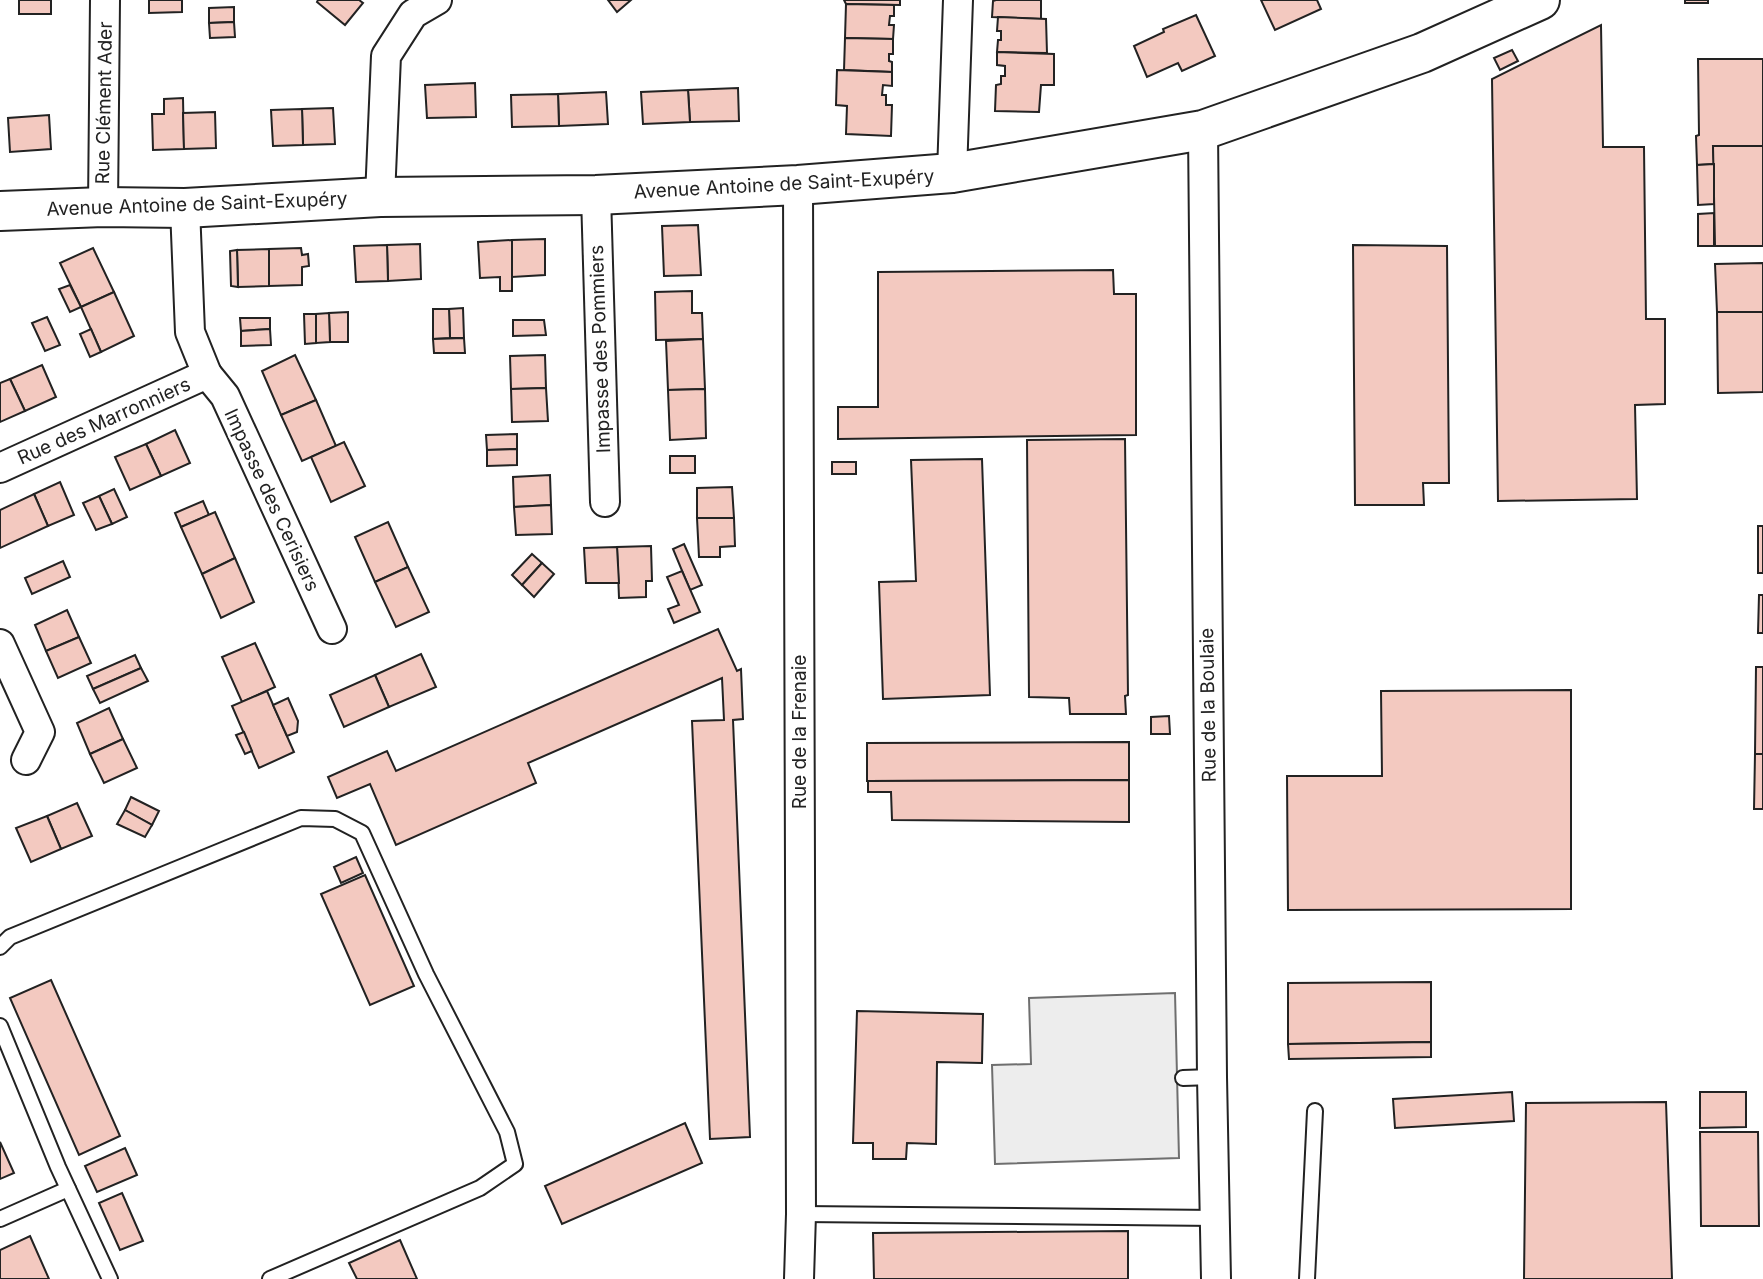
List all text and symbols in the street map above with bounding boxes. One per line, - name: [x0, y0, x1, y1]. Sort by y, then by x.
- street label: Rue Clément Ader: [91, 21, 117, 185]
- street label: Avenue Antoine de Saint-Exupéry: [633, 165, 935, 203]
- street label: Avenue Antoine de Saint-Exupéry: [46, 187, 348, 221]
- street label: Impasse des Pommiers: [585, 244, 615, 454]
- street label: Rue des Marronniers: [14, 373, 194, 469]
- street label: Impasse des Cerisiers: [220, 405, 324, 595]
- street label: Rue de la Boulaie: [1195, 628, 1221, 782]
- street label: Rue de la Frenaie: [788, 655, 811, 809]

